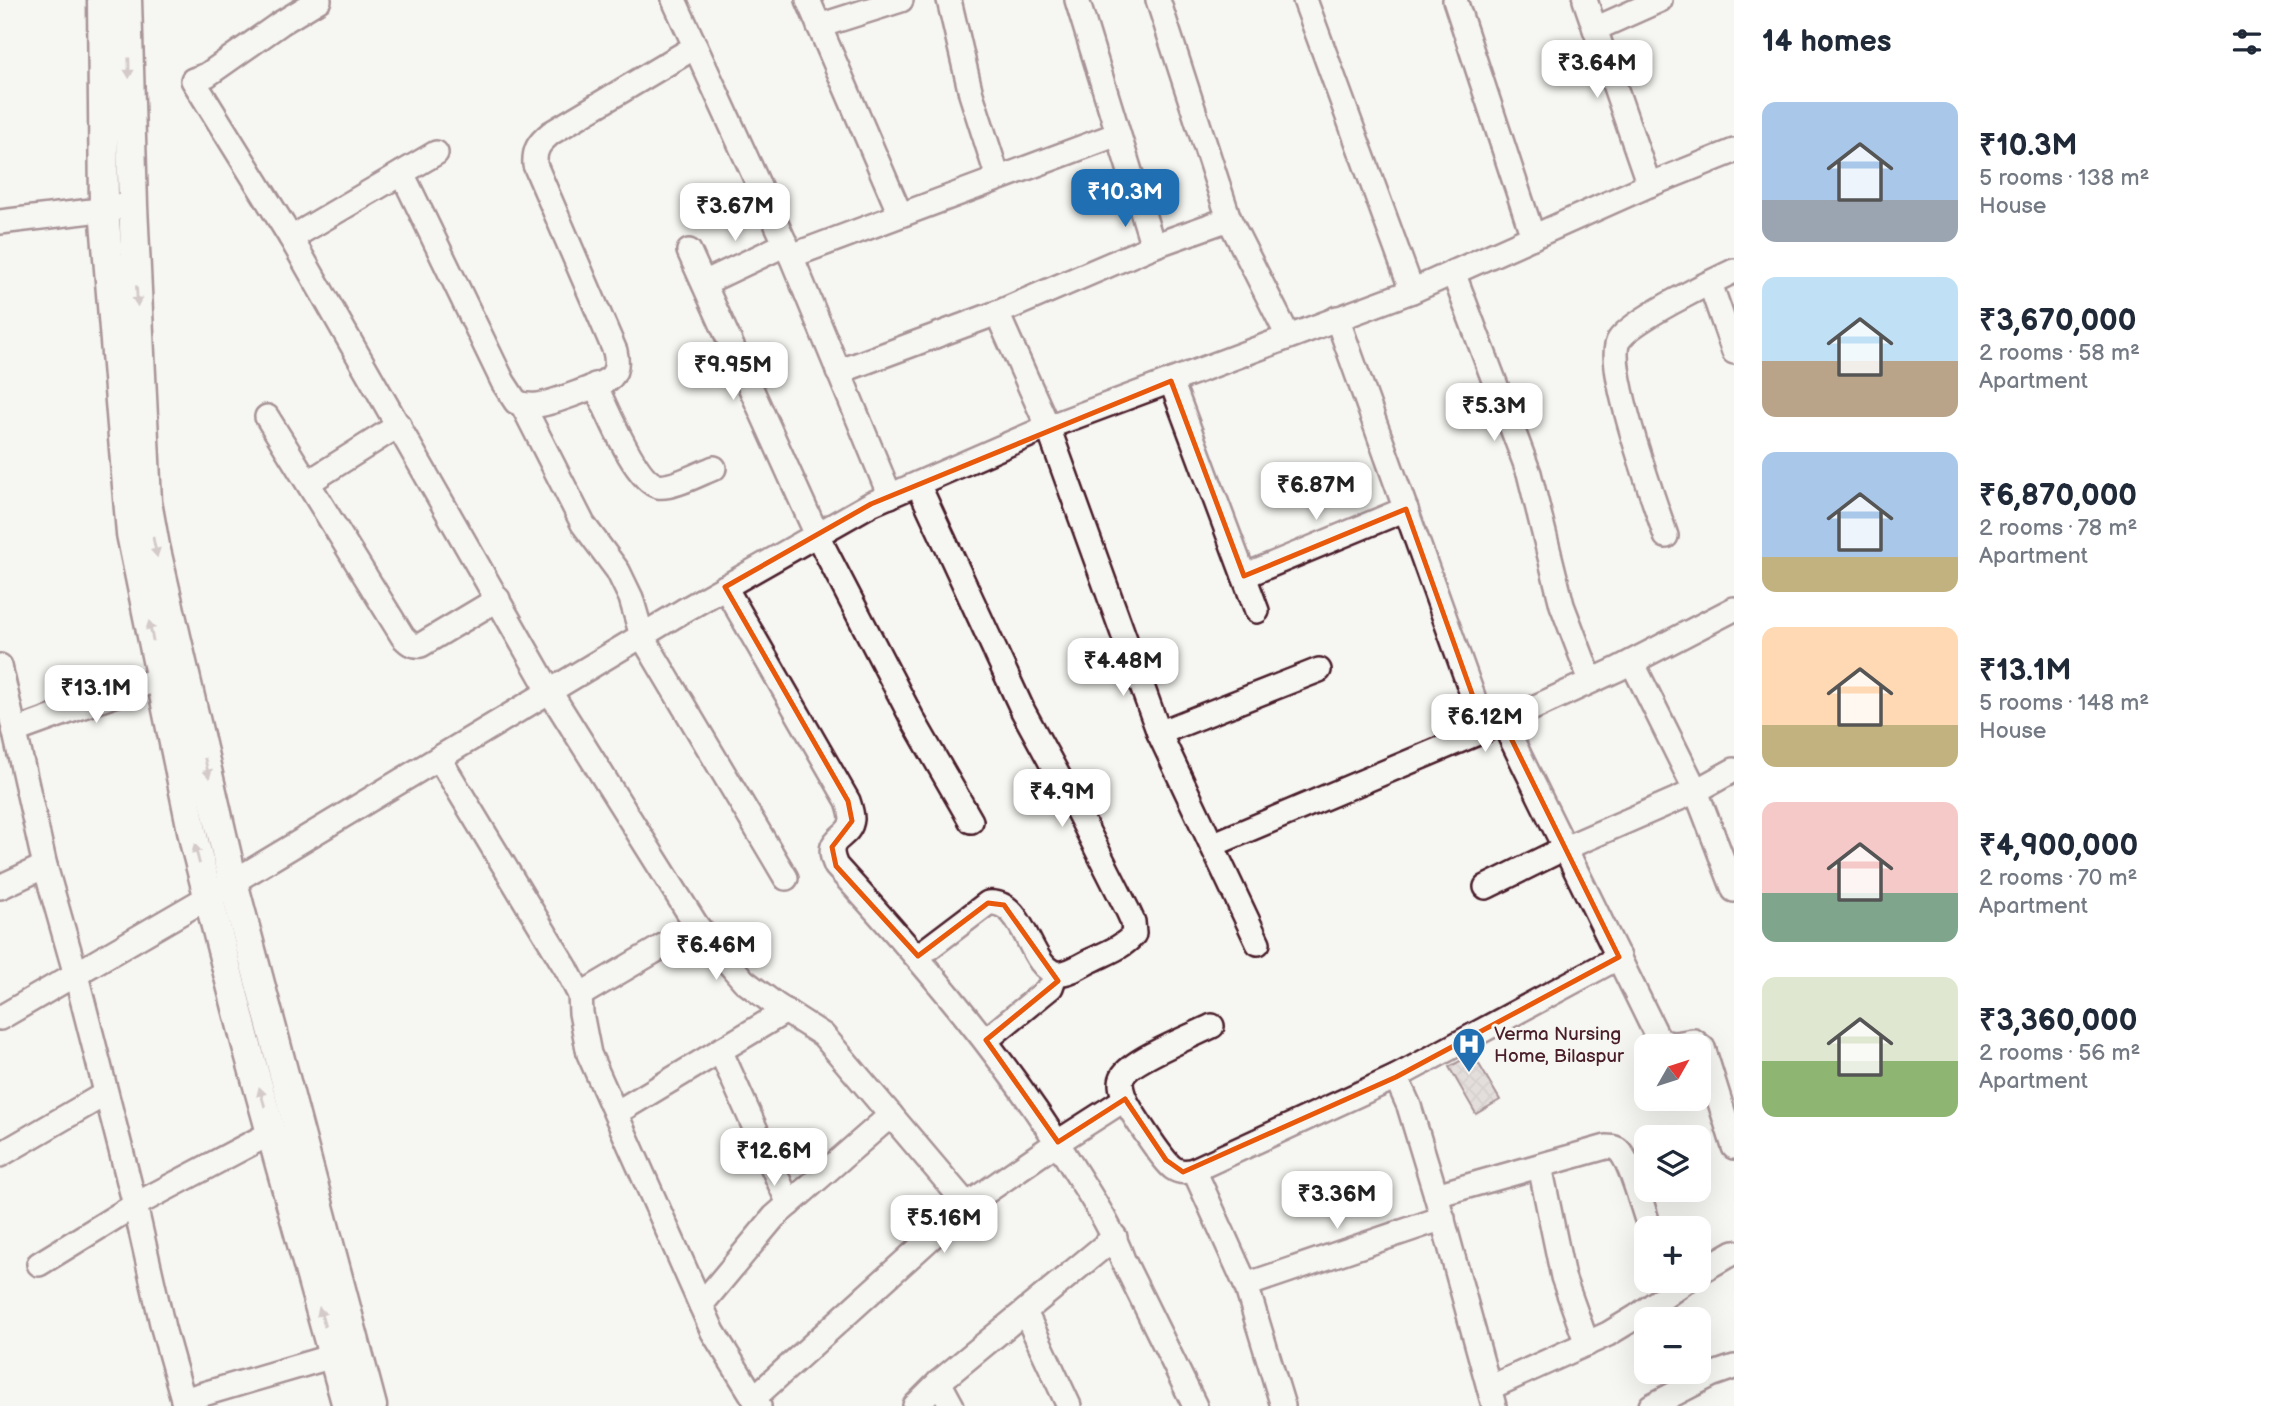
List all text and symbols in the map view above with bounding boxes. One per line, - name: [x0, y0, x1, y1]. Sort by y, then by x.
- icon: filters: [2228, 23, 2266, 61]
- text: 14 homes: [1762, 24, 1891, 60]
- pin: ₹3.64M: [1540, 41, 1654, 100]
- text: ₹3.64M: [1558, 49, 1636, 77]
- one-way arrow: [123, 57, 135, 79]
- text: ₹10.3M: [1979, 128, 2077, 164]
- icon: home: [1818, 130, 1902, 214]
- text: 5 rooms · 138 m²: [1979, 164, 2149, 192]
- pin: ₹10.3M: [1068, 170, 1182, 229]
- text: ₹10.3M: [1087, 178, 1163, 206]
- pin: ₹3.67M: [678, 184, 792, 243]
- text: ₹3.67M: [696, 192, 774, 220]
- text: House: [1979, 192, 2046, 220]
- one-way arrow: [131, 285, 142, 307]
- text: ₹3,670,000: [1979, 303, 2137, 339]
- icon: home: [1818, 305, 1902, 389]
- text: 2 rooms · 58 m²: [1979, 339, 2140, 367]
- pin: ₹9.95M: [676, 342, 790, 402]
- text: ₹9.95M: [694, 351, 772, 379]
- text: Apartment: [1979, 367, 2088, 395]
- pin: ₹5.3M: [1445, 384, 1543, 443]
- text: ₹5.3M: [1462, 392, 1526, 420]
- pin: ₹6.87M: [1259, 462, 1373, 522]
- text: ₹6.87M: [1277, 471, 1355, 499]
- text: ₹6,870,000: [1979, 478, 2137, 514]
- icon: home: [1818, 480, 1902, 564]
- text: 2 rooms · 78 m²: [1979, 514, 2137, 542]
- one-way arrow: [150, 536, 161, 558]
- text: Apartment: [1979, 542, 2088, 570]
- one-way arrow: [145, 620, 156, 642]
- pin: ₹4.48M: [1066, 638, 1180, 698]
- text: ₹4.48M: [1084, 647, 1162, 675]
- text: ₹13.1M: [1979, 653, 2071, 689]
- icon: home: [1818, 655, 1902, 739]
- pin: ₹13.1M: [39, 666, 153, 725]
- text: ₹13.1M: [61, 674, 131, 702]
- text: 5 rooms · 148 m²: [1979, 689, 2149, 717]
- pin: ₹6.12M: [1428, 694, 1542, 754]
- text: ₹6.12M: [1447, 703, 1523, 731]
- text: House: [1979, 717, 2046, 745]
- one-way arrow: [201, 757, 212, 779]
- pin: ₹4.9M: [1013, 770, 1111, 829]
- text: ₹4.9M: [1029, 778, 1095, 806]
- text: ₹4,900,000: [1979, 828, 2138, 864]
- icon: home: [1818, 830, 1902, 914]
- one-way arrow: [191, 843, 202, 865]
- text: 2 rooms · 70 m²: [1979, 864, 2138, 892]
- text: Apartment: [1979, 892, 2088, 920]
- pin: ₹6.46M: [659, 922, 773, 982]
- text: ₹6.46M: [676, 931, 756, 959]
- text: ₹3,360,000: [1979, 1003, 2137, 1039]
- icon: home: [1818, 1005, 1902, 1089]
- place label: Verma Nursing Home, Bilaspur: [1494, 1023, 1625, 1068]
- hospital icon: Verma Nursing Home, Bilaspur: [1450, 1025, 1488, 1074]
- north arrow: [1634, 1034, 1712, 1111]
- map controls: [1634, 1034, 1711, 1384]
- text: 2 rooms · 56 m²: [1979, 1039, 2141, 1067]
- text: Apartment: [1979, 1067, 2088, 1095]
- one-way arrow: [256, 1087, 266, 1108]
- button: layers: [1634, 1125, 1711, 1202]
- pin: ₹12.6M: [717, 1128, 831, 1188]
- text: ₹12.6M: [736, 1137, 812, 1165]
- pin: ₹3.36M: [1280, 1172, 1394, 1231]
- text: ₹3.36M: [1298, 1180, 1376, 1208]
- pin: ₹5.16M: [887, 1196, 1001, 1255]
- text: ₹5.16M: [907, 1204, 981, 1232]
- button: +: [1634, 1216, 1711, 1293]
- one-way arrow: [317, 1306, 327, 1327]
- button: −: [1634, 1307, 1711, 1384]

